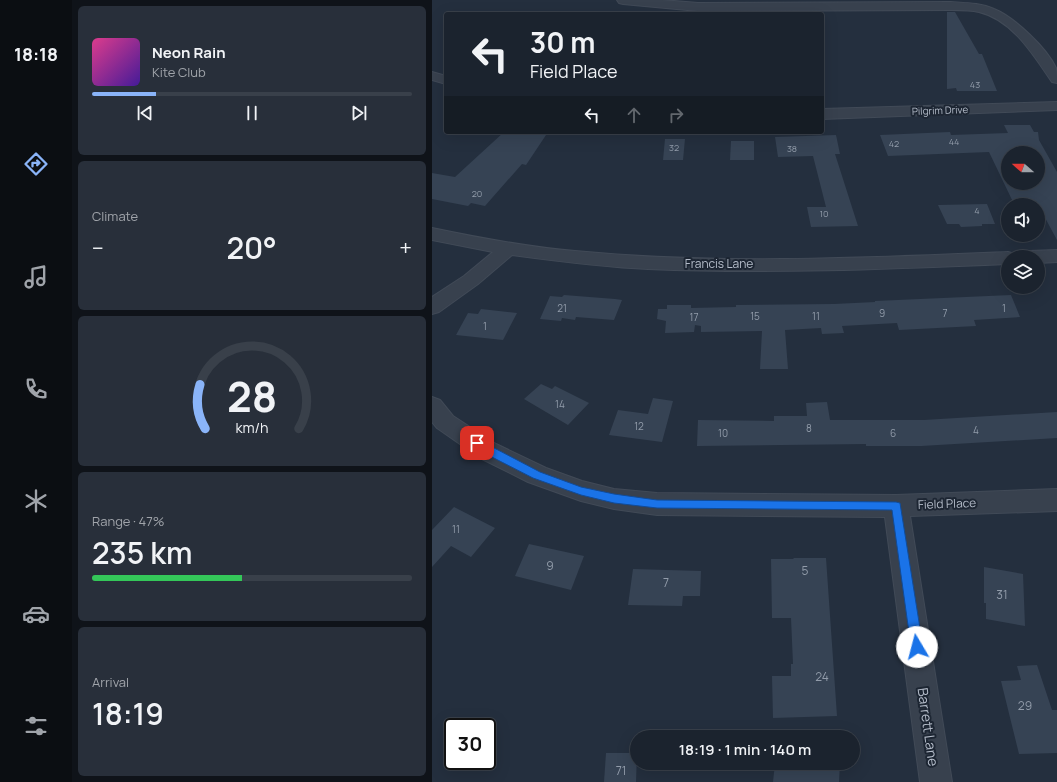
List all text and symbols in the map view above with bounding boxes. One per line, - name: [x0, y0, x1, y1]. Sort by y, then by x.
- text: 30 m: [530, 23, 595, 61]
- icon: left: [464, 28, 516, 80]
- text: 18:18: [14, 42, 58, 66]
- text: Neon Rain: [152, 42, 226, 63]
- text: Field Place: [530, 59, 618, 83]
- text: Kite Club: [152, 63, 206, 81]
- house number: 43: [970, 78, 980, 91]
- icon: previous: [134, 102, 156, 124]
- icon: pause: [241, 102, 263, 124]
- icon: next: [348, 102, 370, 124]
- street label: Pilgrim Drive: [912, 102, 969, 118]
- icon: left: [581, 104, 603, 126]
- icon: ahead: [623, 104, 645, 126]
- icon: right: [665, 104, 687, 126]
- house number: 44: [949, 135, 959, 148]
- house number: 42: [889, 137, 899, 150]
- house number: 32: [669, 141, 679, 154]
- house number: 38: [787, 142, 797, 155]
- north arrow: [1001, 146, 1045, 190]
- map controls: [1001, 146, 1045, 294]
- icon: directions: [22, 150, 50, 178]
- house number: 20: [472, 187, 482, 200]
- button: sound: [1001, 198, 1045, 242]
- house number: 4: [974, 204, 980, 217]
- text: Climate: [92, 207, 138, 225]
- house number: 10: [820, 207, 829, 220]
- text: 20°: [226, 227, 277, 268]
- text: −: [92, 233, 104, 263]
- text: +: [399, 233, 412, 263]
- button: layers: [1001, 250, 1045, 294]
- street label: Francis Lane: [685, 255, 753, 272]
- icon: music: [22, 263, 50, 291]
- house number: 21: [557, 301, 567, 315]
- house number: 1: [1002, 301, 1006, 315]
- house number: 9: [879, 306, 885, 320]
- house number: 7: [942, 306, 948, 320]
- house number: 15: [750, 309, 760, 323]
- house number: 11: [812, 309, 820, 323]
- house number: 17: [690, 310, 698, 324]
- house number: 1: [483, 319, 487, 333]
- text: 28: [227, 368, 277, 424]
- icon: phone: [22, 375, 50, 403]
- house number: 14: [555, 397, 565, 411]
- text: km/h: [235, 418, 269, 437]
- house number: 12: [634, 419, 644, 433]
- house number: 8: [806, 421, 812, 435]
- house number: 4: [973, 423, 979, 437]
- pin: [460, 426, 494, 460]
- house number: 10: [718, 426, 728, 440]
- house number: 6: [890, 426, 896, 440]
- icon: arrive: [466, 432, 488, 454]
- icon: climate: [22, 487, 50, 515]
- street label: Field Place: [918, 494, 976, 513]
- text: Range · 47%: [92, 512, 165, 530]
- house number: 11: [452, 522, 460, 536]
- text: 235 km: [92, 532, 192, 573]
- house number: 9: [546, 557, 554, 574]
- house number: 5: [802, 562, 809, 579]
- house number: 7: [663, 574, 669, 591]
- house number: 31: [996, 586, 1008, 603]
- icon: car: [22, 600, 50, 628]
- position arrow: [896, 626, 938, 668]
- house number: 24: [815, 668, 829, 685]
- text: Arrival: [92, 673, 129, 691]
- street label: Barrett Lane: [914, 686, 943, 767]
- text: 18:19: [92, 693, 164, 734]
- house number: 29: [1018, 697, 1032, 714]
- icon: filters: [22, 712, 50, 740]
- speed limit sign: 30: [444, 718, 496, 770]
- text: 18:19 · 1 min · 140 m: [679, 739, 811, 760]
- house number: 71: [616, 762, 626, 779]

